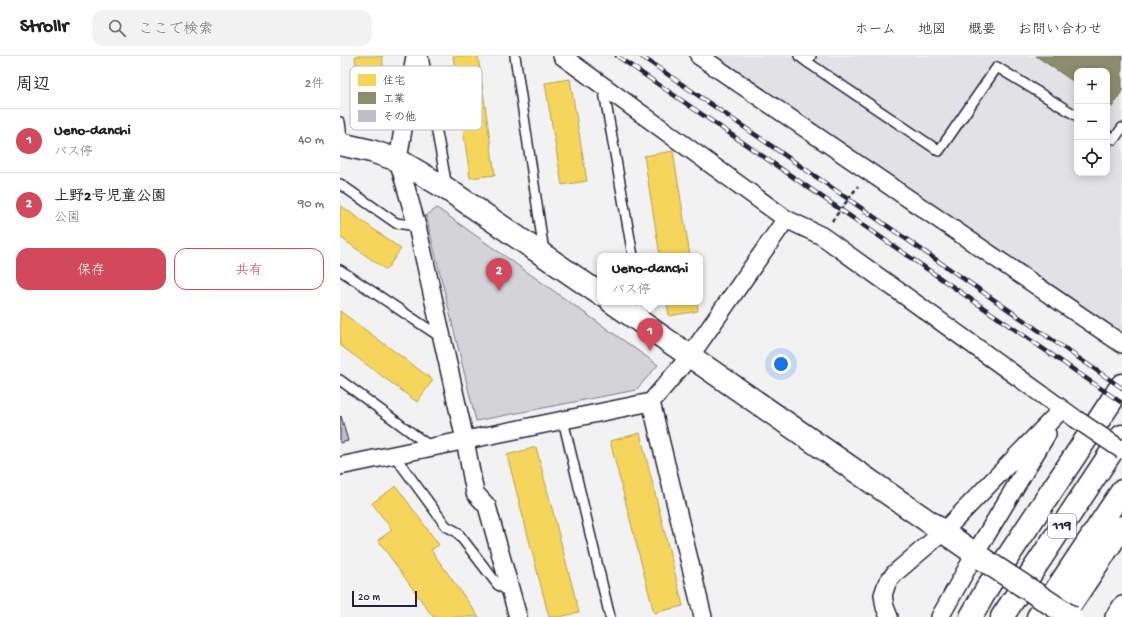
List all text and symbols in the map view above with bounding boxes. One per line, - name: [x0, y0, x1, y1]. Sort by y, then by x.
- search box: [92, 10, 372, 46]
- text: Strollr: [20, 16, 68, 39]
- icon: search: [106, 17, 128, 39]
- text: ここで検索: [138, 21, 213, 39]
- text: ホーム: [855, 22, 896, 39]
- text: 地図: [918, 22, 946, 39]
- text: 概要: [968, 22, 996, 39]
- text: お問い合わせ: [1018, 22, 1102, 39]
- legend: [350, 66, 482, 130]
- map controls: [1074, 68, 1110, 176]
- button: +: [1074, 68, 1110, 104]
- text: 住宅: [383, 75, 405, 88]
- text: 周辺: [16, 76, 50, 96]
- text: 2件: [305, 77, 324, 92]
- text: 工業: [383, 93, 405, 106]
- button: −: [1074, 104, 1110, 140]
- text: その他: [383, 111, 416, 124]
- text: Ueno-danchi: [54, 122, 131, 140]
- text: 1: [26, 133, 32, 148]
- text: 40 m: [298, 133, 324, 148]
- button: locate: [1074, 140, 1110, 176]
- text: バス停: [54, 145, 93, 160]
- text: 上野2号児童公園: [54, 188, 166, 206]
- text: 2: [26, 197, 32, 212]
- text: 90 m: [298, 197, 324, 212]
- text: 公園: [54, 211, 80, 226]
- button: 保存: [16, 248, 166, 290]
- button: 共有: [174, 248, 324, 290]
- popup: [597, 253, 703, 305]
- pin: 2: [486, 258, 512, 291]
- text: Ueno-danchi: [612, 260, 688, 278]
- text: バス停: [612, 283, 651, 298]
- pin: 1: [637, 318, 663, 351]
- your location: [771, 354, 791, 374]
- road number: 119: [1048, 514, 1076, 538]
- scale bar: [352, 589, 417, 608]
- text: 20 m: [358, 592, 380, 604]

